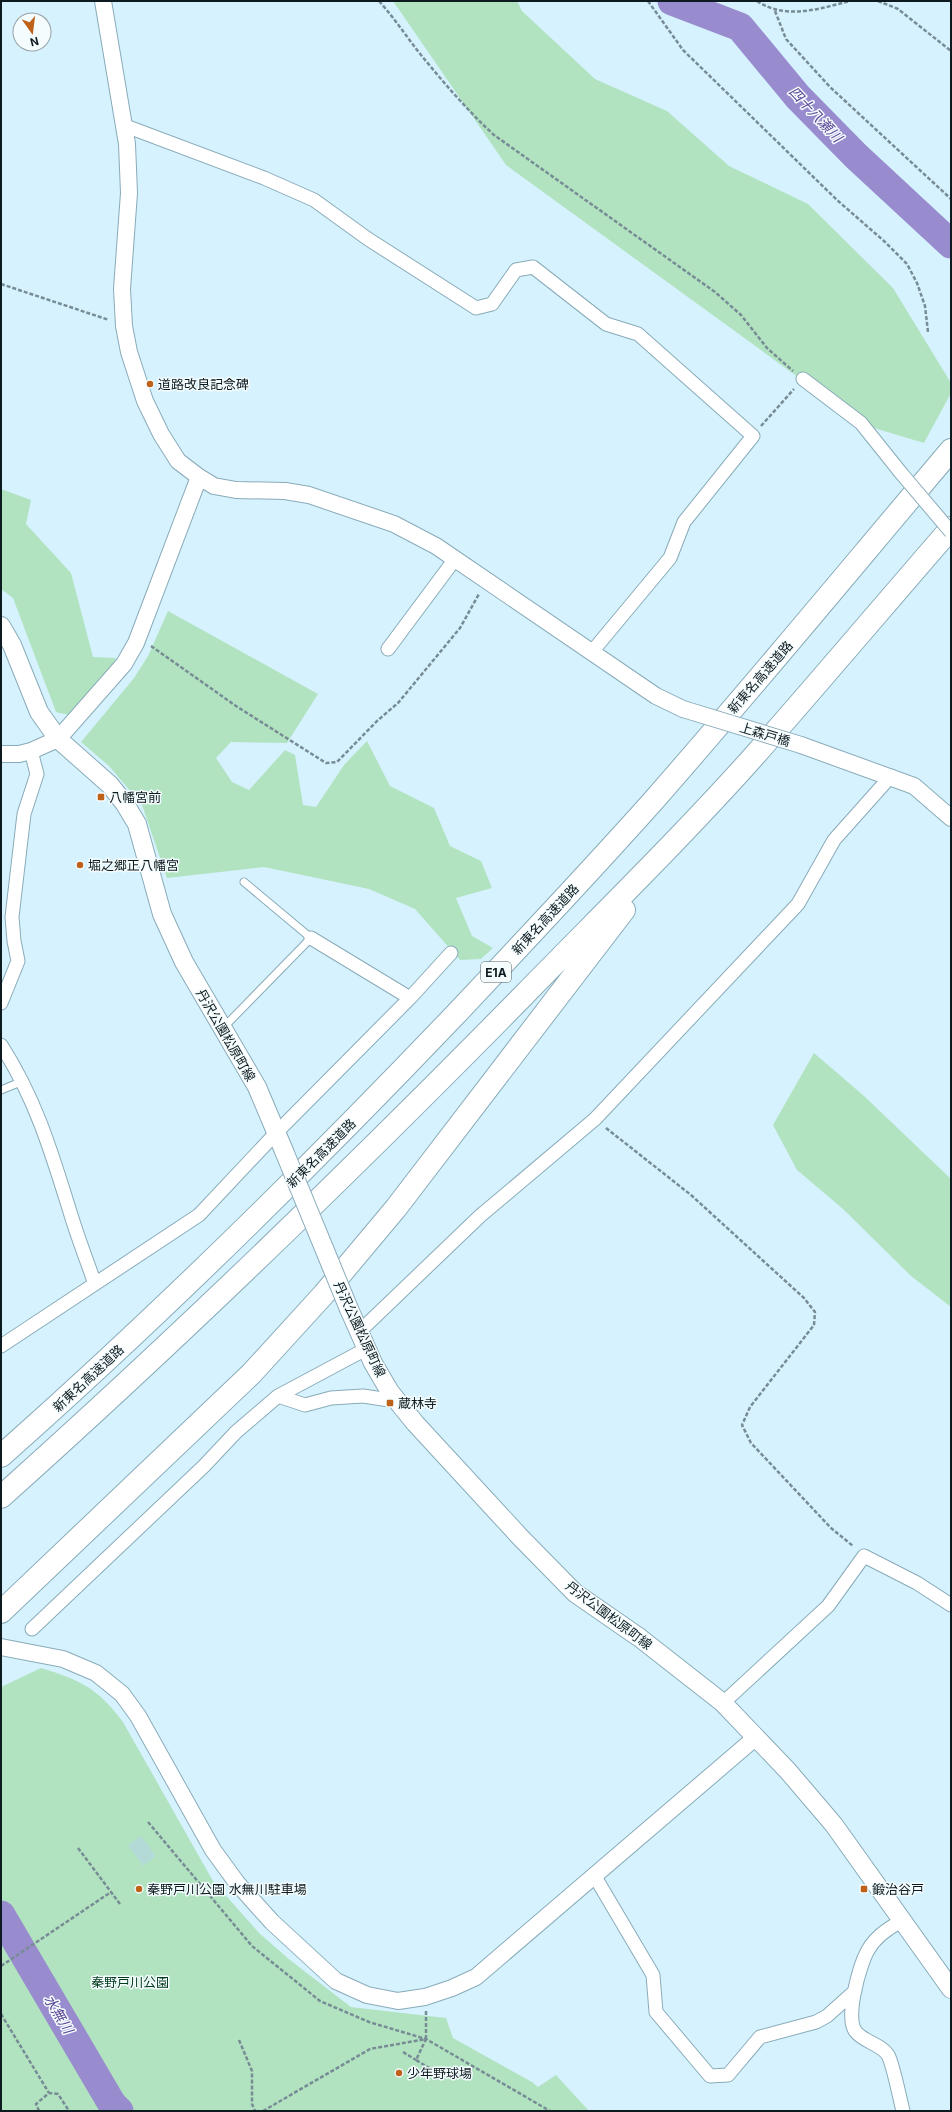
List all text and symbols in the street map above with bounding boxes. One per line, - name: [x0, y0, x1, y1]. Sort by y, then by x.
- north arrow: [12, 12, 52, 52]
- text: N: [29, 34, 40, 50]
- water label: 四十八瀬川: [786, 83, 847, 147]
- place label: 道路改良記念碑: [158, 376, 249, 392]
- marker: 道路改良記念碑: [145, 379, 155, 389]
- street label: 新東名高速道路: [724, 637, 796, 717]
- street label: 上森戸橋: [738, 719, 792, 749]
- place label: 八幡宮前: [109, 789, 161, 805]
- marker: 八幡宮前: [96, 792, 106, 802]
- place label: 堀之郷正八幡宮: [88, 857, 179, 873]
- marker: 堀之郷正八幡宮: [75, 860, 85, 870]
- street label: 新東名高速道路: [508, 880, 582, 958]
- road number: E1A: [481, 962, 511, 982]
- street label: 丹沢公園松原町線: [193, 986, 259, 1084]
- street label: 新東名高速道路: [283, 1115, 359, 1191]
- street label: 丹沢公園松原町線: [331, 1278, 389, 1380]
- street label: 新東名高速道路: [49, 1341, 127, 1415]
- place label: 蔵林寺: [398, 1395, 437, 1411]
- marker: 蔵林寺: [385, 1398, 395, 1408]
- street label: 丹沢公園松原町線: [563, 1577, 655, 1653]
- place label: 秦野戸川公園 水無川駐車場: [147, 1881, 307, 1897]
- place label: 鍛治谷戸: [872, 1881, 924, 1897]
- marker: 秦野戸川公園 水無川駐車場: [134, 1884, 144, 1894]
- marker: 鍛治谷戸: [859, 1884, 869, 1894]
- park label: 秦野戸川公園: [91, 1974, 169, 1990]
- water label: 水無川: [41, 1992, 78, 2038]
- place label: 少年野球場: [407, 2065, 472, 2081]
- marker: 少年野球場: [394, 2068, 404, 2078]

